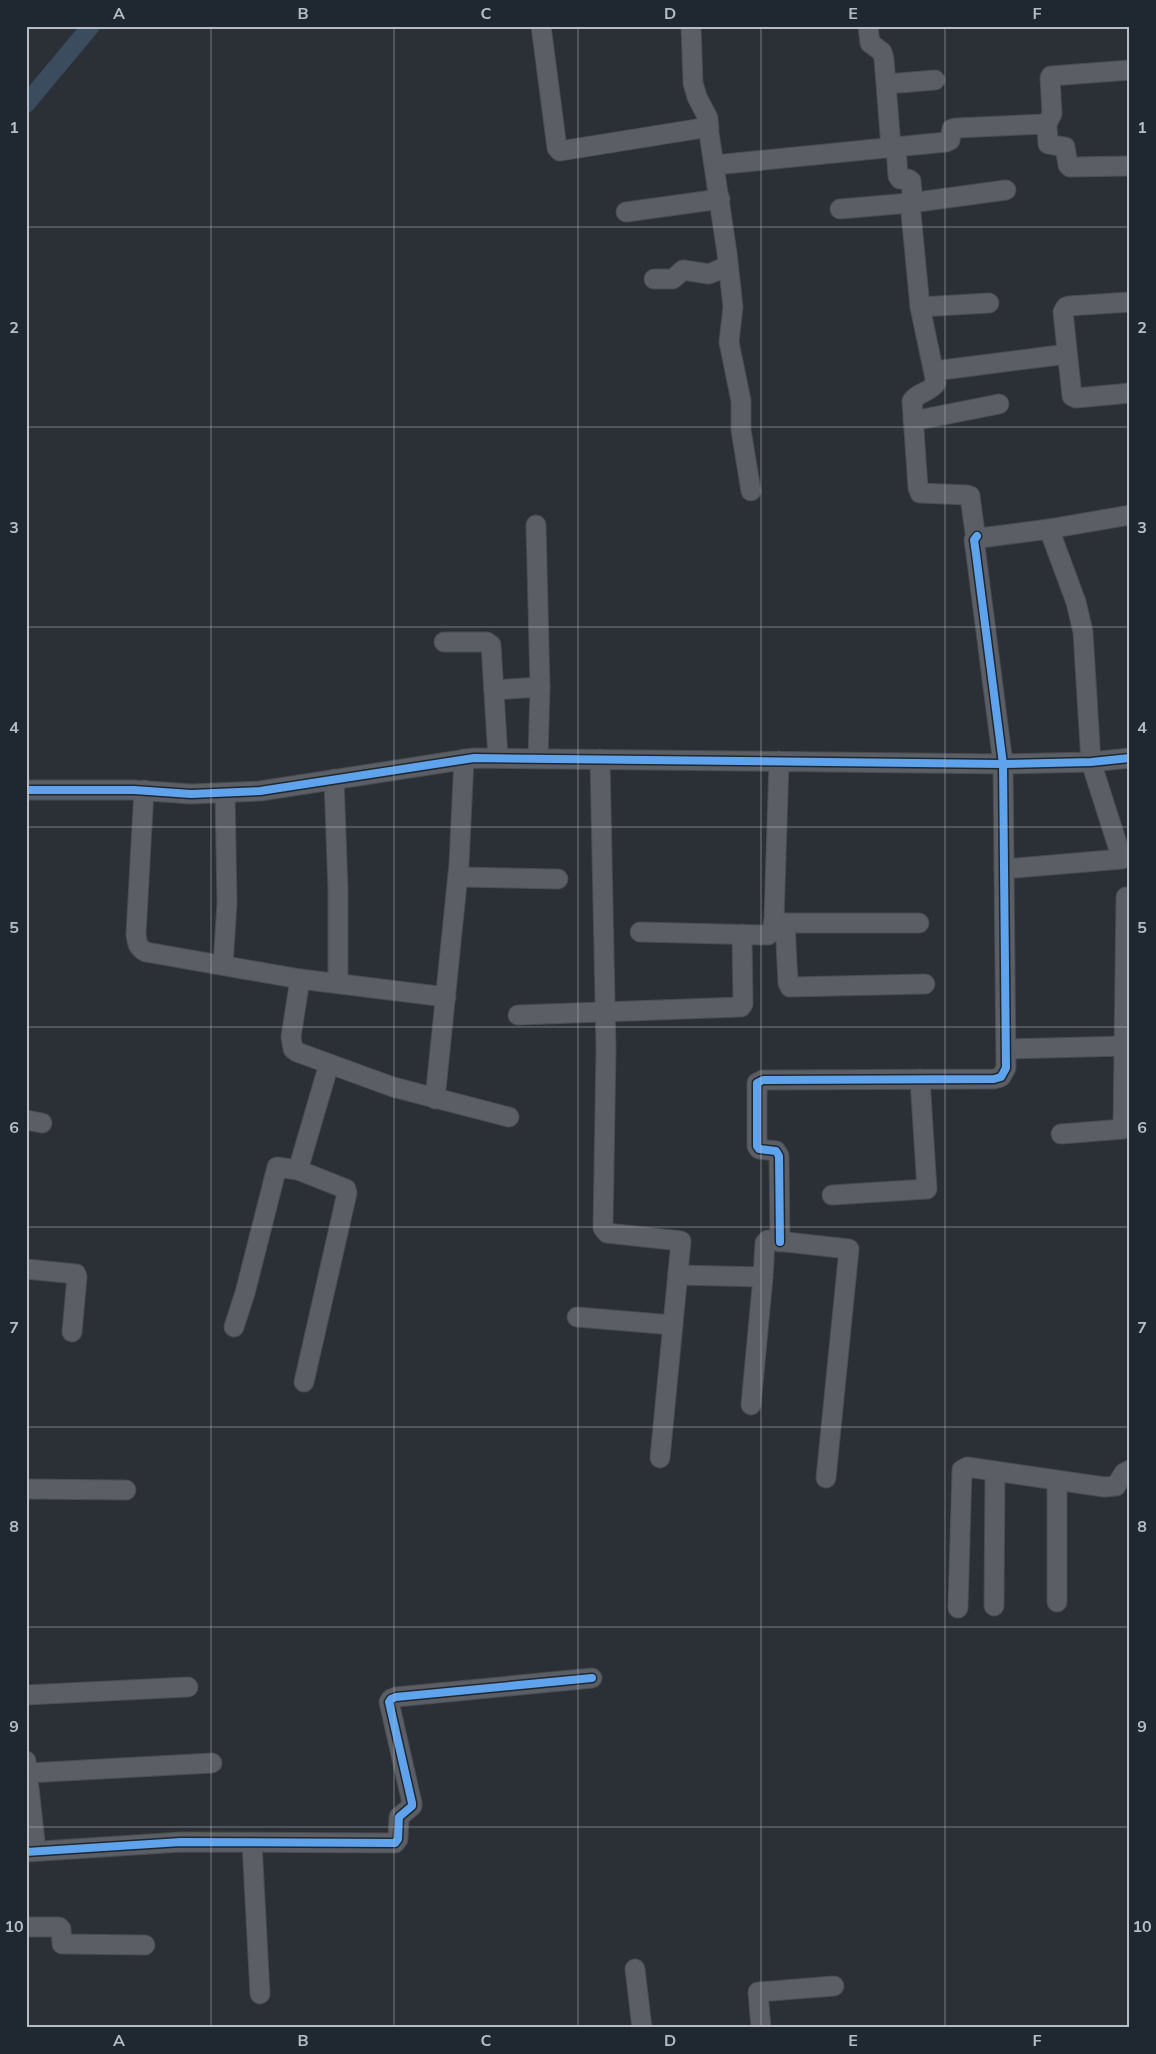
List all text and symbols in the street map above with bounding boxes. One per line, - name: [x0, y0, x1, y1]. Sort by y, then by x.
- text: A: [113, 3, 125, 23]
- text: B: [297, 3, 309, 23]
- text: C: [481, 3, 492, 23]
- text: D: [664, 3, 676, 23]
- text: E: [848, 3, 858, 23]
- text: F: [1032, 3, 1042, 23]
- text: 1: [9, 117, 19, 137]
- text: 1: [1137, 117, 1147, 137]
- text: 2: [9, 317, 19, 337]
- text: 2: [1137, 317, 1147, 337]
- text: 3: [9, 517, 19, 537]
- text: 3: [1137, 517, 1147, 537]
- text: 4: [9, 717, 19, 737]
- text: 4: [1137, 717, 1147, 737]
- text: 5: [9, 917, 19, 937]
- text: 5: [1137, 917, 1147, 937]
- text: 6: [9, 1117, 19, 1137]
- text: 6: [1137, 1117, 1147, 1137]
- text: 7: [9, 1317, 19, 1337]
- text: 7: [1137, 1317, 1147, 1337]
- text: 8: [9, 1516, 19, 1536]
- text: 8: [1137, 1516, 1147, 1536]
- text: 9: [9, 1716, 19, 1736]
- text: 9: [1137, 1716, 1147, 1736]
- text: 10: [4, 1916, 24, 1936]
- text: 10: [1132, 1916, 1152, 1936]
- text: A: [113, 2030, 125, 2050]
- text: B: [297, 2030, 309, 2050]
- text: C: [481, 2030, 492, 2050]
- text: D: [664, 2030, 676, 2050]
- text: E: [848, 2030, 858, 2050]
- text: F: [1032, 2030, 1042, 2050]

